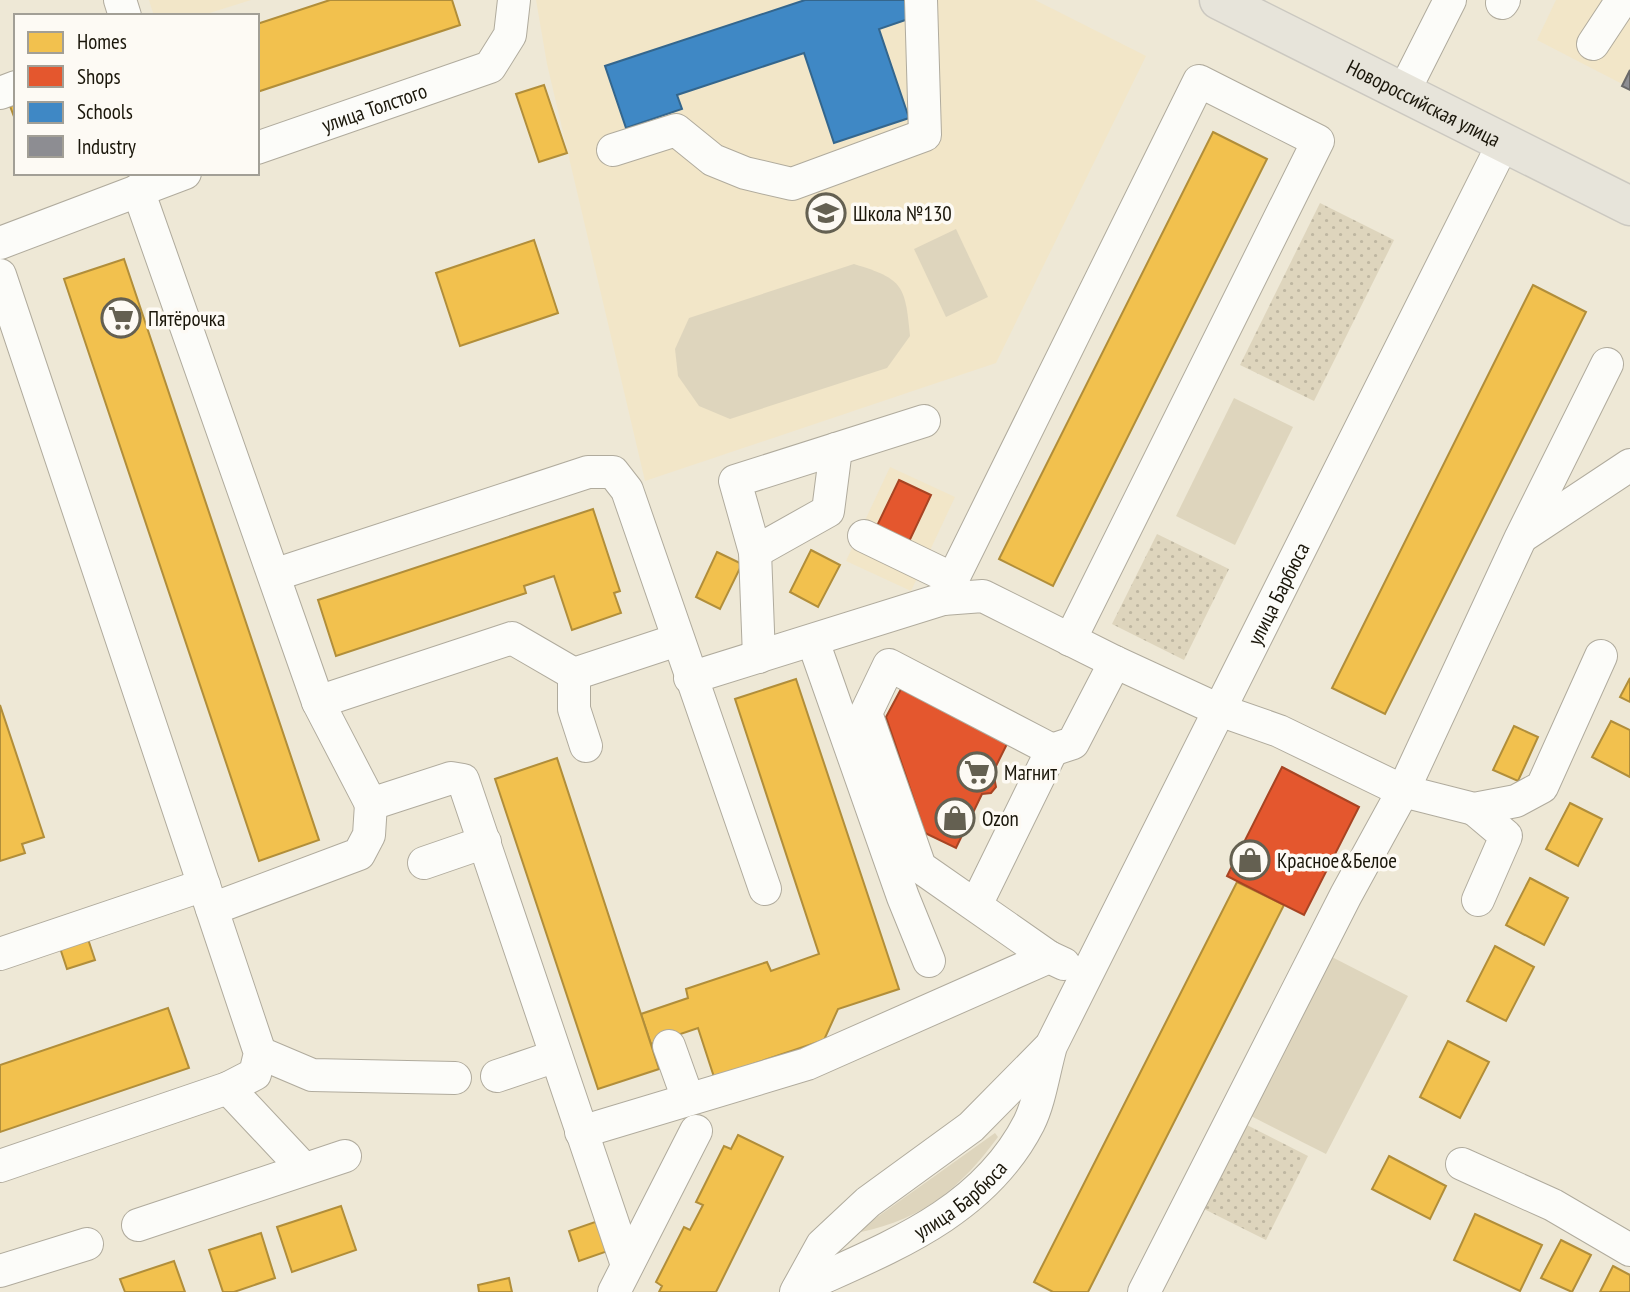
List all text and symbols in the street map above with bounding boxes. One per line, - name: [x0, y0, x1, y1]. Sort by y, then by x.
- legend: [14, 14, 259, 175]
- text: Homes: [77, 28, 127, 55]
- street label: Новороссийская улица: [1342, 53, 1505, 153]
- text: Shops: [77, 63, 121, 90]
- street label: улица Толстого: [318, 77, 430, 138]
- text: Schools: [77, 98, 133, 125]
- text: Industry: [77, 133, 136, 160]
- school or university icon: Школа №130: [805, 192, 847, 234]
- place label: Школа №130: [853, 200, 952, 227]
- supermarket icon: Пятёрочка: [100, 297, 142, 339]
- place label: Пятёрочка: [148, 305, 225, 332]
- street label: улица Барбюса: [1241, 538, 1315, 649]
- supermarket icon: Магнит: [956, 751, 998, 793]
- place label: Магнит: [1004, 759, 1057, 786]
- shop icon: Ozon: [934, 797, 976, 839]
- place label: Ozon: [982, 805, 1019, 832]
- shop icon: Красное&Белое: [1229, 839, 1271, 881]
- place label: Красное&Белое: [1277, 847, 1397, 874]
- street label: улица Барбюса: [909, 1155, 1012, 1245]

